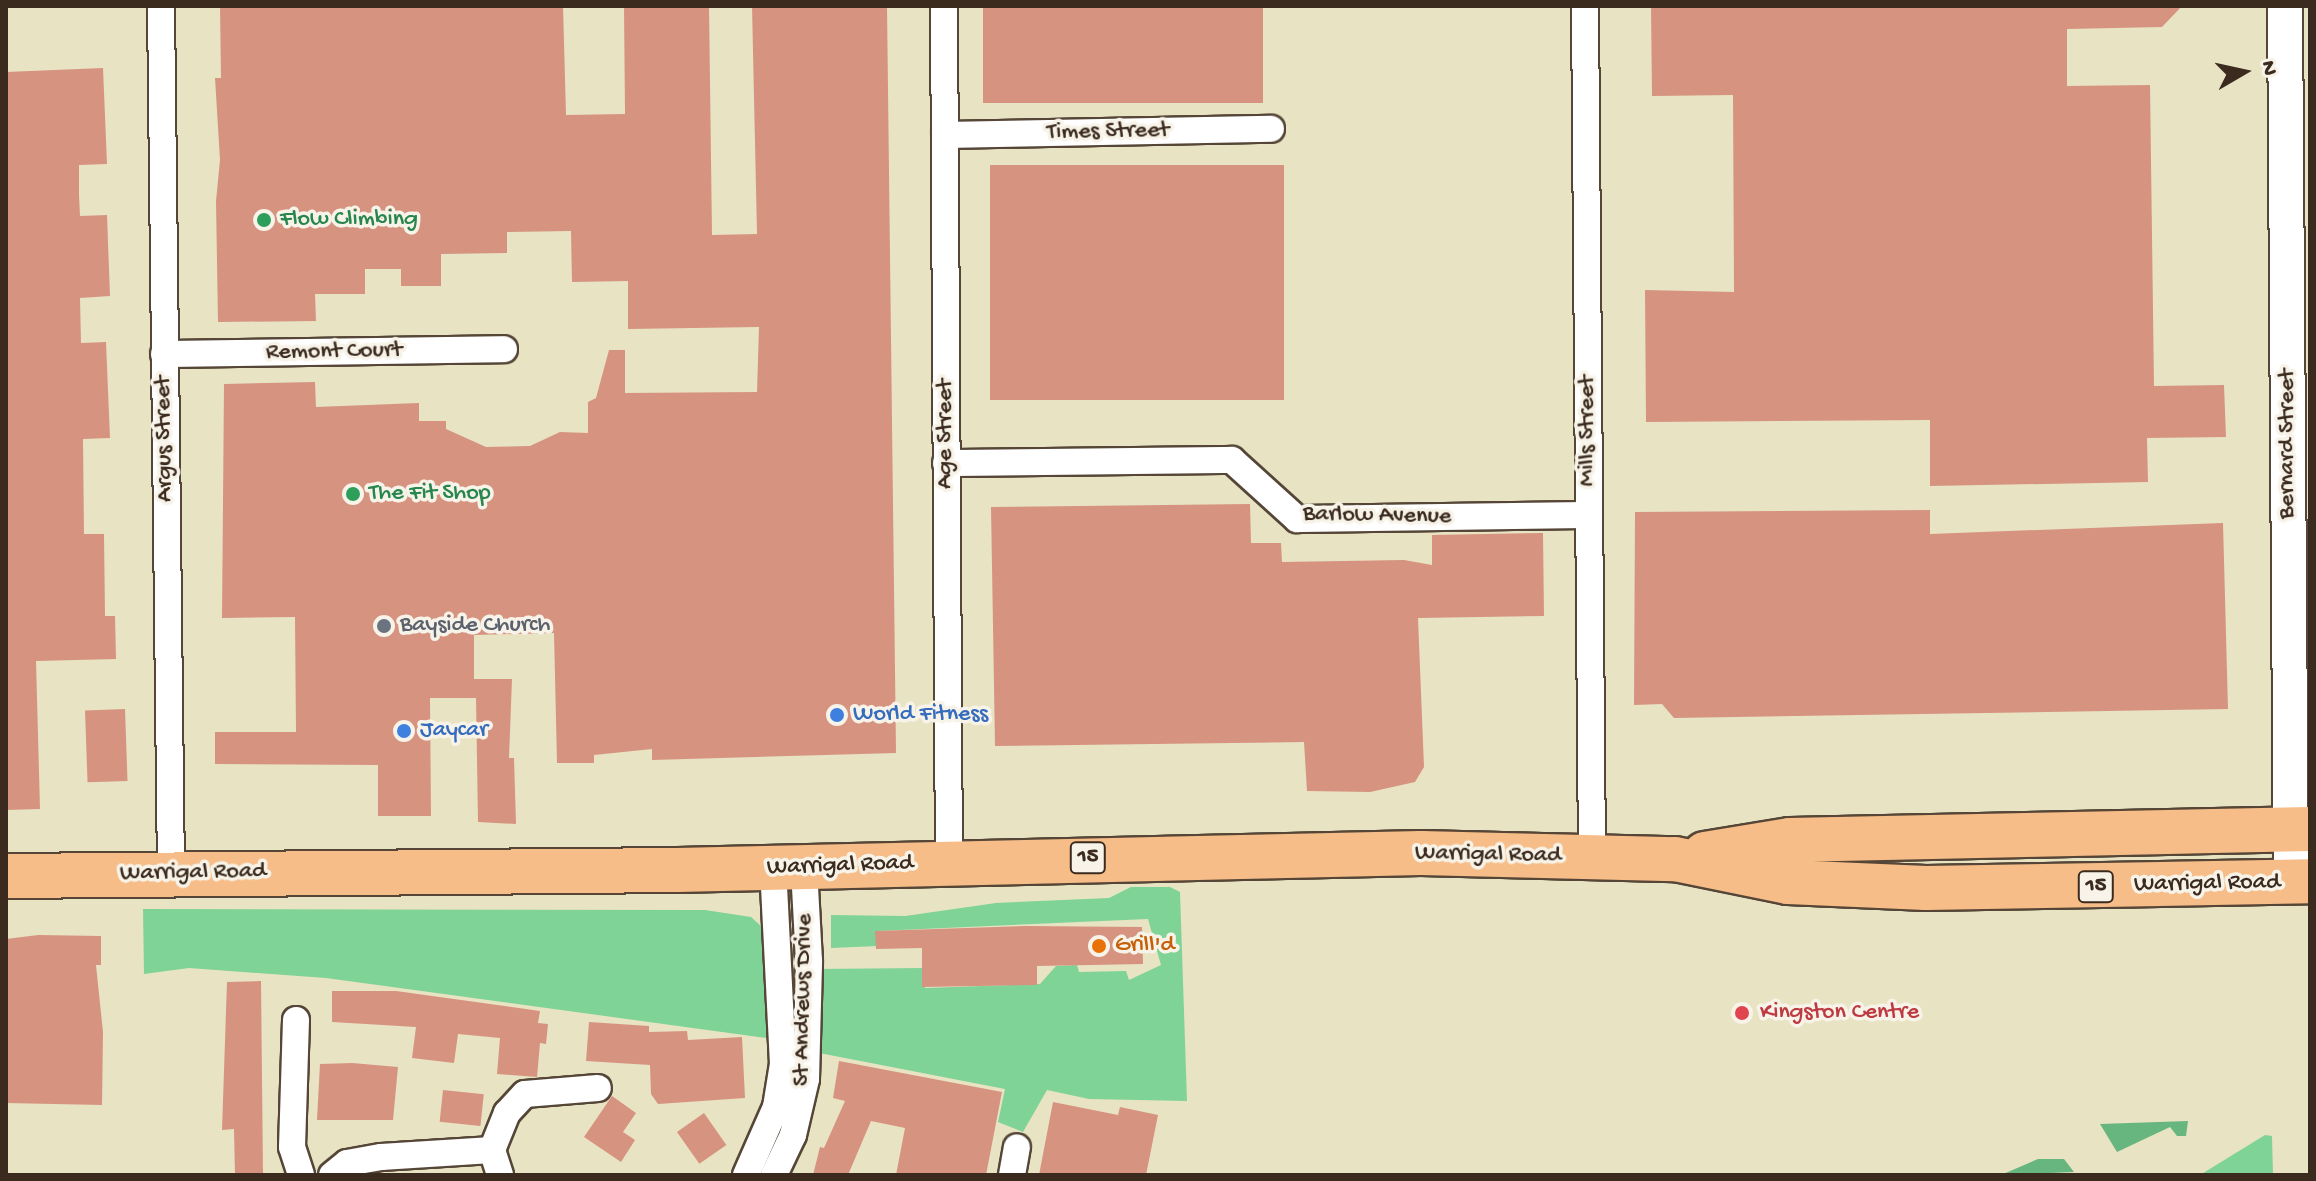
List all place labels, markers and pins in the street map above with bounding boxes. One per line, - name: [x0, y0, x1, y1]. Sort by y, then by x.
- place label: Flow Climbing: [280, 206, 418, 234]
- marker: Flow Climbing: [255, 211, 273, 229]
- place label: The Fit Shop: [369, 480, 490, 508]
- marker: The Fit Shop: [344, 485, 362, 503]
- place label: Bayside Church: [400, 612, 550, 640]
- marker: Bayside Church: [375, 617, 393, 635]
- place label: World Fitness: [853, 701, 988, 729]
- marker: World Fitness: [828, 706, 846, 724]
- place label: Jaycar: [420, 717, 488, 745]
- marker: Jaycar: [395, 722, 413, 740]
- place label: Grill'd: [1115, 932, 1175, 960]
- marker: Grill'd: [1090, 937, 1108, 955]
- place label: Kingston Centre: [1760, 999, 1919, 1027]
- marker: Kingston Centre: [1731, 1002, 1753, 1024]

